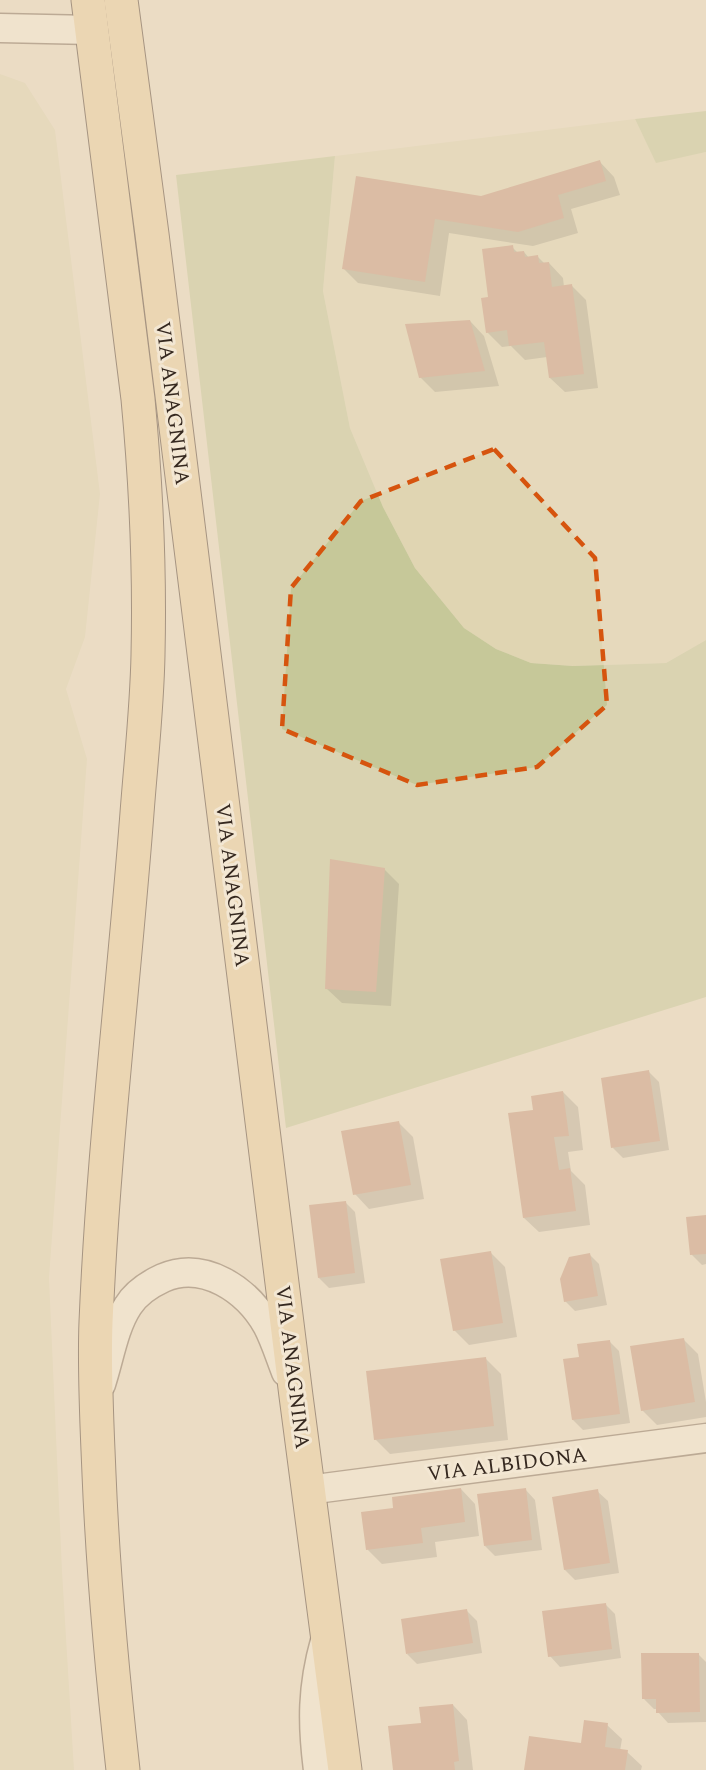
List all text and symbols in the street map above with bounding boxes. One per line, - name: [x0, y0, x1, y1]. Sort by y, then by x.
- street label: VIA ANAGNINA: [146, 320, 198, 487]
- street label: VIA ANAGNINA: [206, 802, 258, 969]
- street label: VIA ANAGNINA: [266, 1284, 318, 1451]
- street label: VIA ALBIDONA: [425, 1439, 589, 1491]

